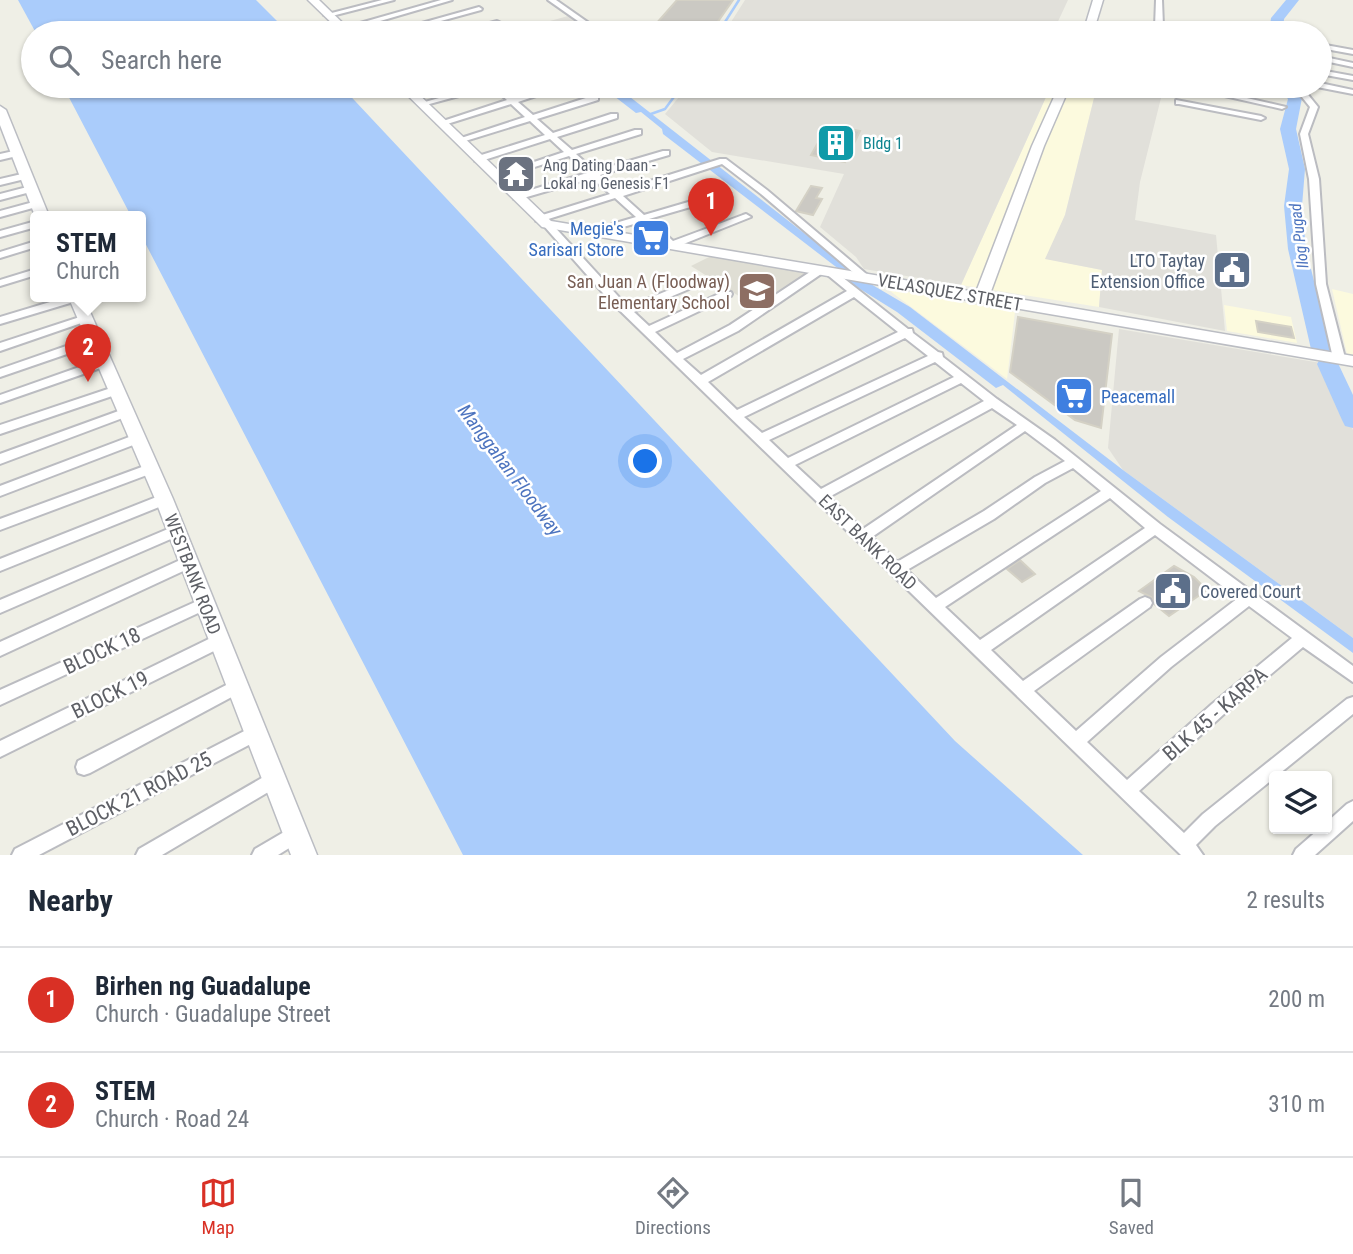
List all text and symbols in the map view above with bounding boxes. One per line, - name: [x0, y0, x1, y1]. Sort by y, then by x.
- search box: [21, 21, 1332, 98]
- icon: search: [45, 41, 83, 79]
- text: Search here: [101, 45, 222, 75]
- building icon: Bldg 1: [815, 122, 857, 164]
- place label: Bldg 1: [863, 134, 903, 153]
- temple icon: Ang Dating Daan - Lokal ng Genesis F1: [495, 153, 537, 195]
- place label: Ang Dating Daan - Lokal ng Genesis F1: [543, 156, 670, 193]
- pin: 1: [688, 178, 734, 236]
- water label: Ilog Pugad: [1286, 202, 1312, 270]
- popup: [30, 211, 146, 302]
- supermarket icon: Megie's Sarisari Store: [630, 217, 672, 259]
- place label: Megie's Sarisari Store: [529, 218, 624, 260]
- text: STEM: [56, 228, 117, 258]
- public building icon: LTO Taytay Extension Office: [1211, 249, 1253, 291]
- place label: LTO Taytay Extension Office: [1090, 250, 1205, 292]
- text: Church: [56, 258, 120, 285]
- street label: VELASQUEZ STREET: [876, 269, 1024, 315]
- school or university icon: San Juan A (Floodway) Elementary School: [736, 270, 778, 312]
- place label: San Juan A (Floodway) Elementary School: [567, 271, 730, 313]
- pin: 2: [65, 324, 111, 382]
- supermarket icon: Peacemall: [1053, 375, 1095, 417]
- place label: Peacemall: [1101, 386, 1175, 407]
- water label: Manggahan Floodway: [453, 400, 568, 541]
- your location: [628, 444, 662, 478]
- street label: EAST BANK ROAD: [815, 490, 921, 594]
- street label: WESTBANK ROAD: [160, 511, 226, 637]
- public building icon: Covered Court: [1152, 570, 1194, 612]
- place label: Covered Court: [1200, 581, 1301, 602]
- street label: BLOCK 18: [60, 623, 144, 679]
- street label: BLK 45 - KARPA: [1158, 662, 1272, 766]
- street label: BLOCK 19: [68, 666, 152, 724]
- street label: BLOCK 21 ROAD 25: [62, 747, 216, 841]
- map controls: [1269, 771, 1332, 834]
- button: layers: [1269, 771, 1332, 834]
- text: Nearby: [28, 883, 113, 918]
- text: 2 results: [1247, 887, 1325, 914]
- text: Birhen ng Guadalupe: [95, 971, 311, 1001]
- text: 1: [45, 986, 57, 1013]
- text: 200 m: [1268, 986, 1325, 1013]
- text: Church · Guadalupe Street: [95, 1001, 331, 1028]
- text: STEM: [95, 1076, 156, 1106]
- text: 2: [45, 1091, 57, 1118]
- text: 310 m: [1268, 1091, 1325, 1118]
- text: Church · Road 24: [95, 1106, 249, 1133]
- tab: Map: [199, 1174, 237, 1239]
- tab: Directions: [635, 1174, 711, 1239]
- tab: Saved: [1109, 1174, 1154, 1239]

